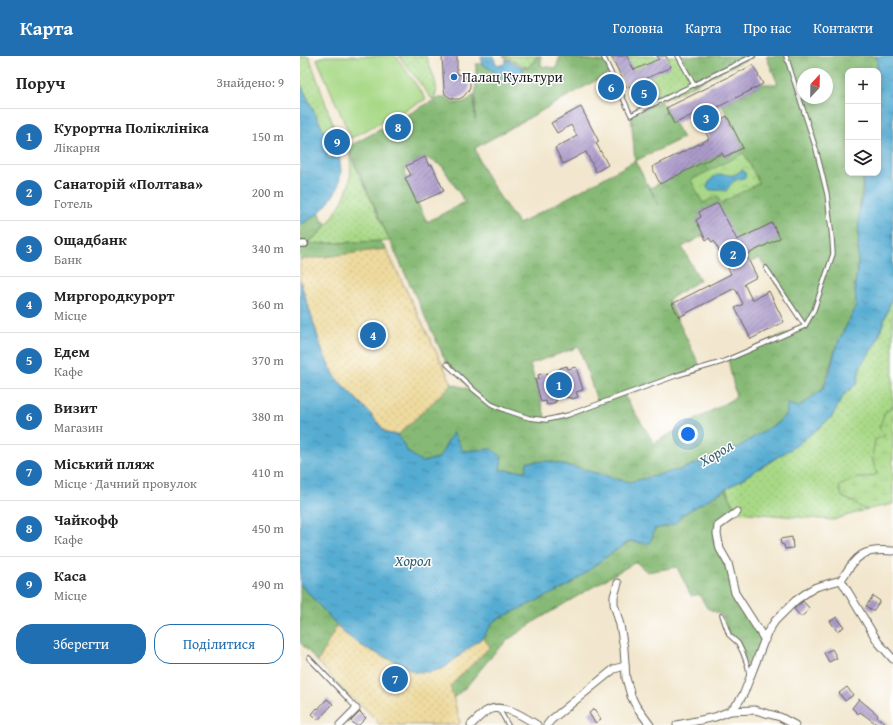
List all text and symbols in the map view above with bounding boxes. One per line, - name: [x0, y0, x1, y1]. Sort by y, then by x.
- text: Карта: [20, 14, 73, 42]
- text: Головна: [613, 18, 663, 38]
- text: Карта: [685, 18, 721, 38]
- text: Про нас: [743, 18, 791, 38]
- text: Контакти: [813, 18, 873, 38]
- place label: Палац Культури: [462, 67, 563, 87]
- north arrow: [797, 68, 833, 104]
- map controls: [845, 68, 881, 176]
- button: +: [845, 68, 881, 104]
- text: Поруч: [16, 70, 65, 95]
- marker: Палац Культури: [449, 72, 459, 82]
- pin: 6: [598, 72, 624, 102]
- text: Знайдено: 9: [216, 73, 284, 92]
- pin: 5: [631, 78, 657, 108]
- pin: 3: [693, 103, 719, 133]
- button: −: [845, 104, 881, 140]
- pin: 8: [385, 112, 411, 142]
- text: Курортна Поліклініка: [54, 117, 209, 138]
- text: 1: [26, 127, 32, 146]
- text: 150 m: [252, 127, 284, 146]
- pin: 9: [324, 127, 350, 157]
- text: Лікарня: [54, 138, 100, 157]
- button: layers: [845, 140, 881, 176]
- text: Санаторій «Полтава»: [54, 173, 203, 194]
- text: 2: [26, 183, 32, 202]
- text: 200 m: [252, 183, 284, 202]
- text: Готель: [54, 194, 93, 213]
- text: Ощадбанк: [54, 229, 127, 250]
- text: 3: [26, 239, 32, 258]
- text: 340 m: [252, 239, 284, 258]
- pin: 2: [720, 239, 746, 269]
- text: Банк: [54, 250, 82, 269]
- text: Миргородкурорт: [54, 285, 175, 306]
- text: 4: [26, 295, 32, 314]
- text: 360 m: [252, 295, 284, 314]
- text: Місце: [54, 306, 87, 325]
- pin: 4: [360, 320, 386, 350]
- text: Едем: [54, 341, 90, 362]
- text: 5: [26, 351, 32, 370]
- text: 370 m: [252, 351, 284, 370]
- text: Кафе: [54, 362, 83, 381]
- pin: 1: [546, 370, 572, 400]
- text: Визит: [54, 397, 97, 418]
- text: 6: [26, 407, 32, 426]
- text: 380 m: [252, 407, 284, 426]
- text: Магазин: [54, 418, 103, 437]
- your location: [678, 424, 698, 444]
- water label: Хорол: [694, 434, 737, 472]
- text: Міський пляж: [54, 453, 154, 474]
- text: 7: [26, 463, 32, 482]
- text: 410 m: [252, 463, 284, 482]
- text: Місце · Дачний провулок: [54, 474, 197, 493]
- text: Чайкофф: [54, 509, 118, 530]
- text: 8: [26, 519, 32, 538]
- text: 450 m: [252, 519, 284, 538]
- text: Кафе: [54, 530, 83, 549]
- water label: Хорол: [394, 550, 432, 571]
- text: Каса: [54, 565, 86, 586]
- text: 9: [26, 575, 32, 594]
- text: 490 m: [252, 575, 284, 594]
- text: Місце: [54, 586, 87, 605]
- button: Зберегти: [16, 624, 146, 664]
- button: Поділитися: [154, 624, 284, 664]
- pin: 7: [382, 664, 408, 694]

